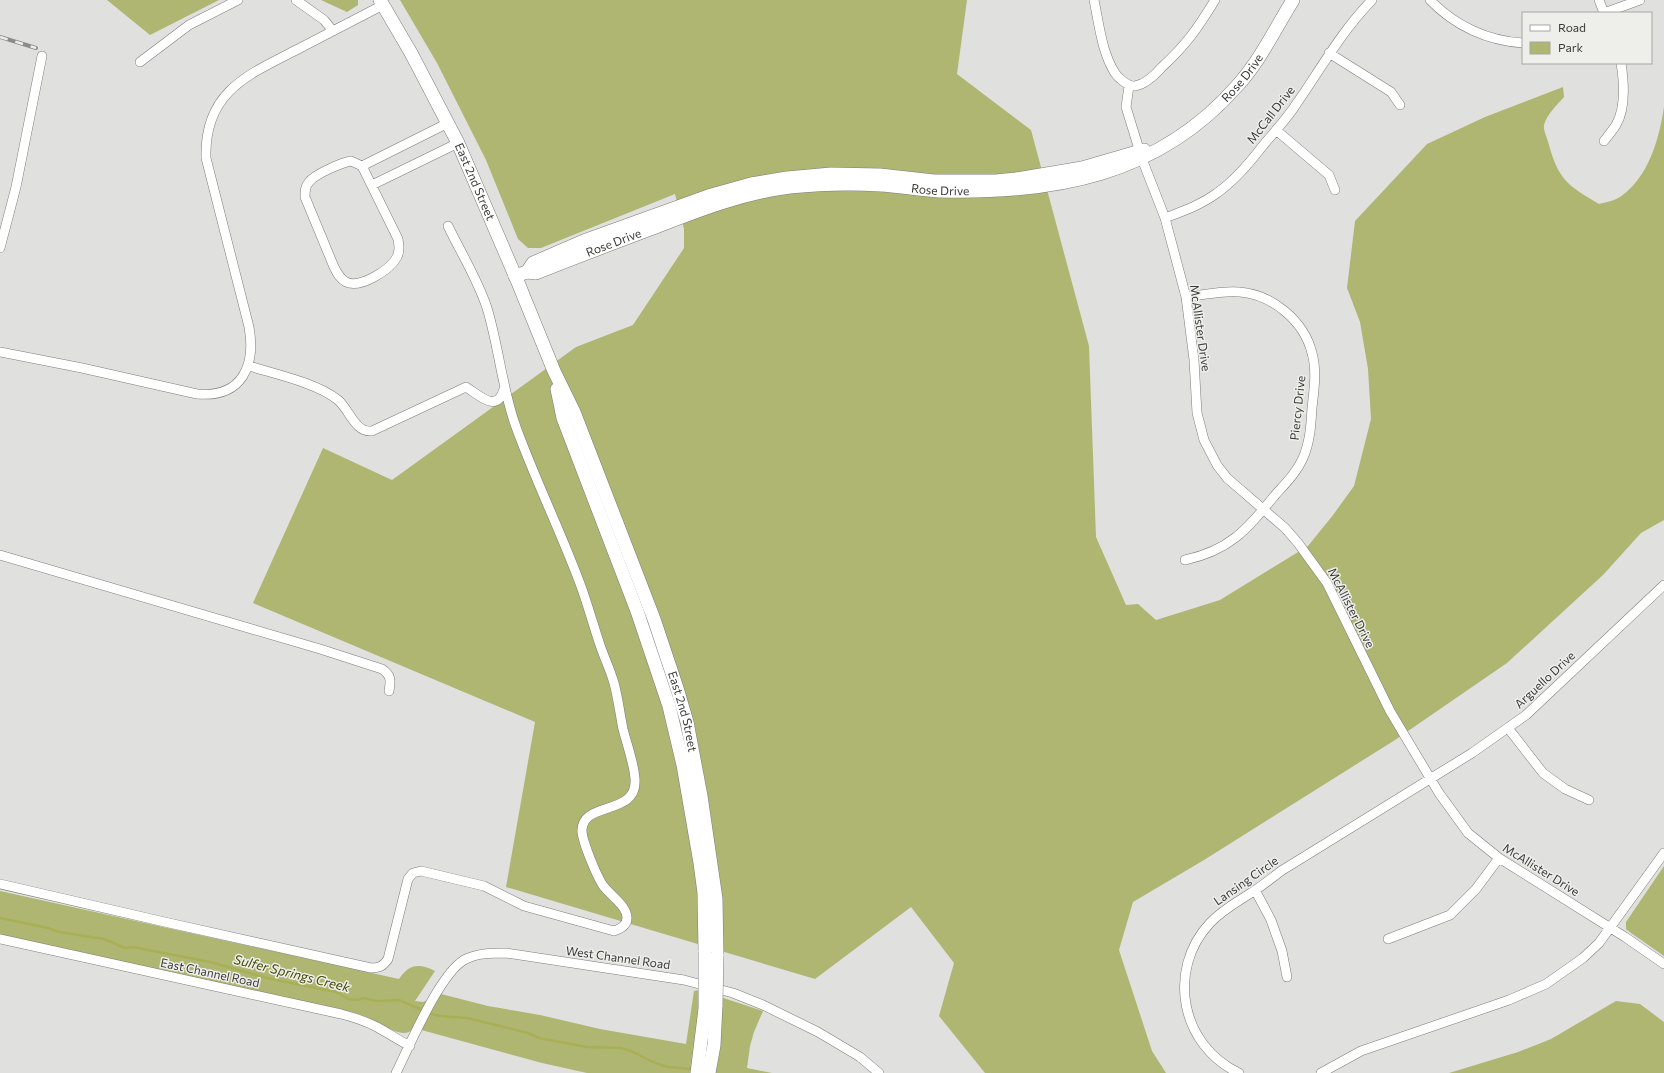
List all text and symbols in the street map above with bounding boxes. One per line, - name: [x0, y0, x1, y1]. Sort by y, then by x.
- legend: [1522, 12, 1652, 64]
- text: Road: [1558, 20, 1586, 34]
- text: Park: [1558, 40, 1584, 54]
- street label: Rose Drive: [1218, 51, 1265, 104]
- street label: McCall Drive: [1243, 83, 1297, 146]
- street label: East 2nd Street: [453, 140, 498, 222]
- street label: Rose Drive: [911, 180, 969, 197]
- street label: Rose Drive: [584, 225, 643, 259]
- street label: McAllister Drive: [1188, 284, 1214, 372]
- street label: Piercy Drive: [1287, 375, 1307, 441]
- street label: McAllister Drive: [1326, 565, 1378, 650]
- street label: Arguello Drive: [1511, 648, 1577, 711]
- street label: East 2nd Street: [666, 669, 701, 753]
- street label: McAllister Drive: [1501, 840, 1582, 898]
- street label: Lansing Circle: [1211, 853, 1280, 908]
- street label: West Channel Road: [565, 943, 671, 971]
- water label: Sulfer Springs Creek: [232, 951, 353, 995]
- street label: East Channel Road: [159, 955, 261, 989]

